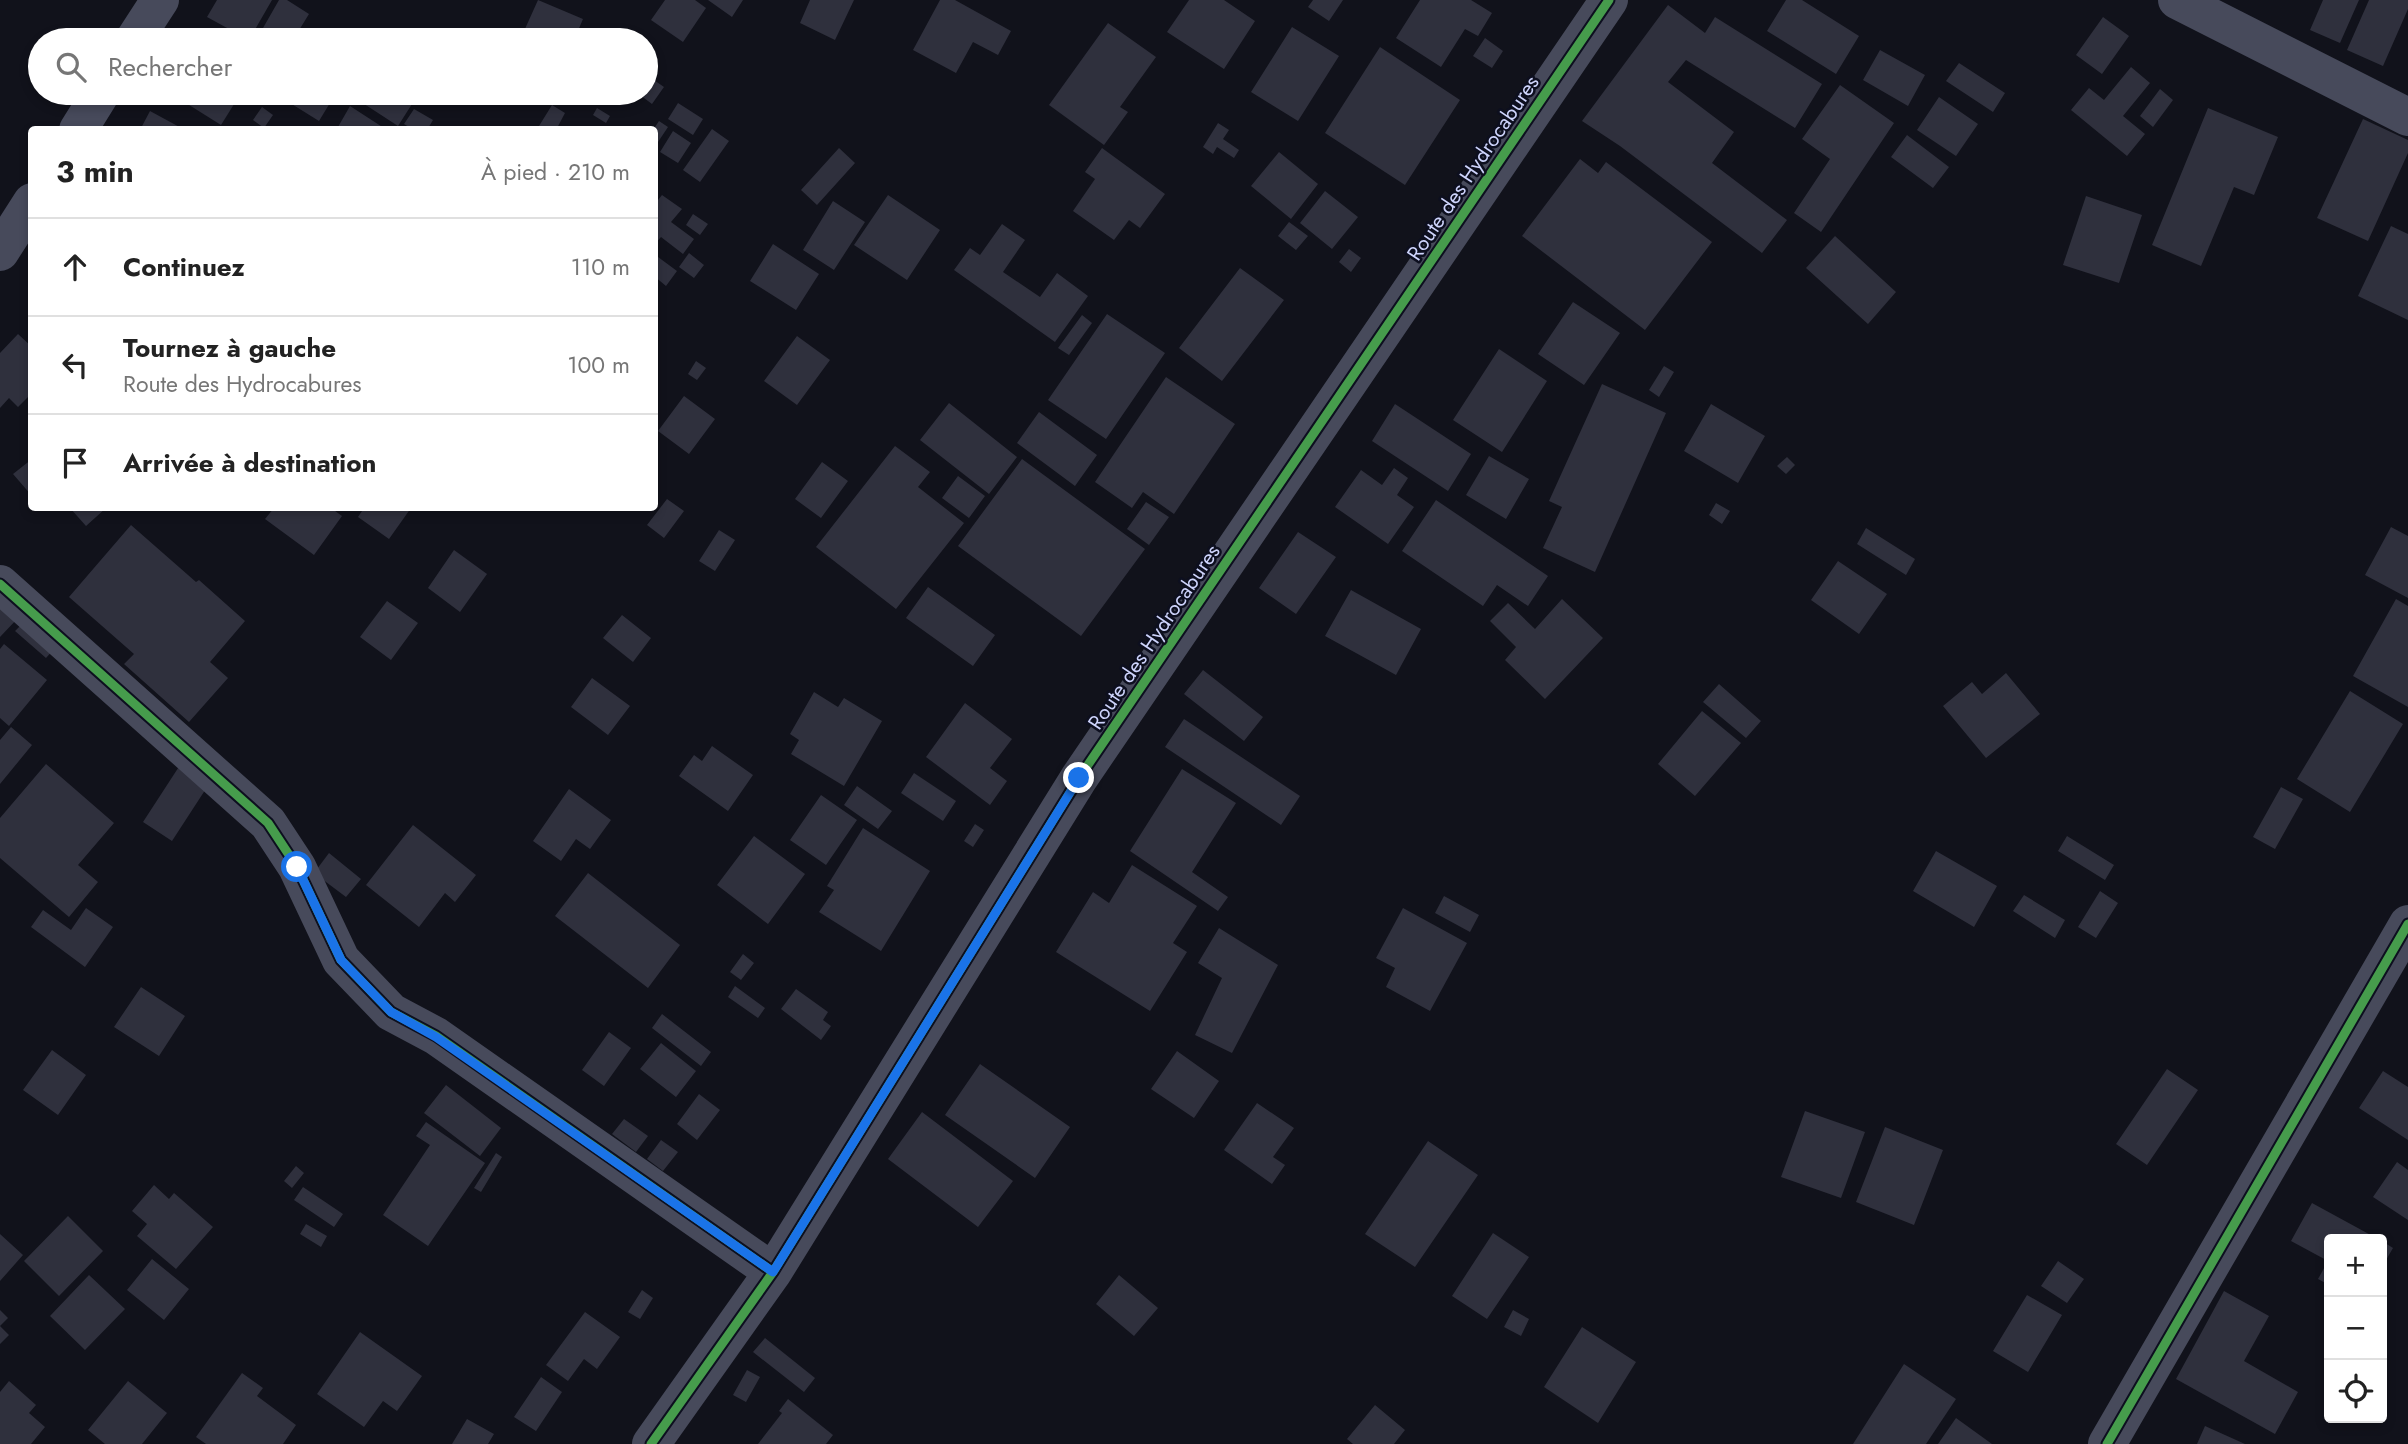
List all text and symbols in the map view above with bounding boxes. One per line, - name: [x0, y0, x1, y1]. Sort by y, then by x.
- search box: [28, 28, 658, 105]
- icon: search: [52, 48, 90, 86]
- text: Rechercher: [108, 48, 232, 86]
- street label: Route des Hydrocabures: [1400, 69, 1546, 267]
- text: 3 min: [56, 150, 134, 193]
- text: À pied · 210 m: [481, 155, 630, 189]
- icon: ahead: [56, 248, 94, 286]
- text: Continuez: [123, 248, 245, 286]
- text: 110 m: [571, 250, 630, 284]
- text: Tournez à gauche: [123, 329, 336, 367]
- icon: left: [56, 346, 94, 384]
- text: 100 m: [567, 348, 630, 382]
- text: Route des Hydrocabures: [123, 367, 362, 401]
- icon: arrive: [56, 444, 94, 482]
- text: Arrivée à destination: [123, 444, 376, 482]
- street label: Route des Hydrocabures: [1081, 538, 1227, 736]
- route end: [1063, 762, 1094, 793]
- route start: [281, 851, 312, 882]
- map controls: [2324, 1234, 2387, 1423]
- button: +: [2324, 1234, 2387, 1297]
- button: −: [2324, 1297, 2387, 1360]
- button: locate: [2324, 1360, 2387, 1423]

